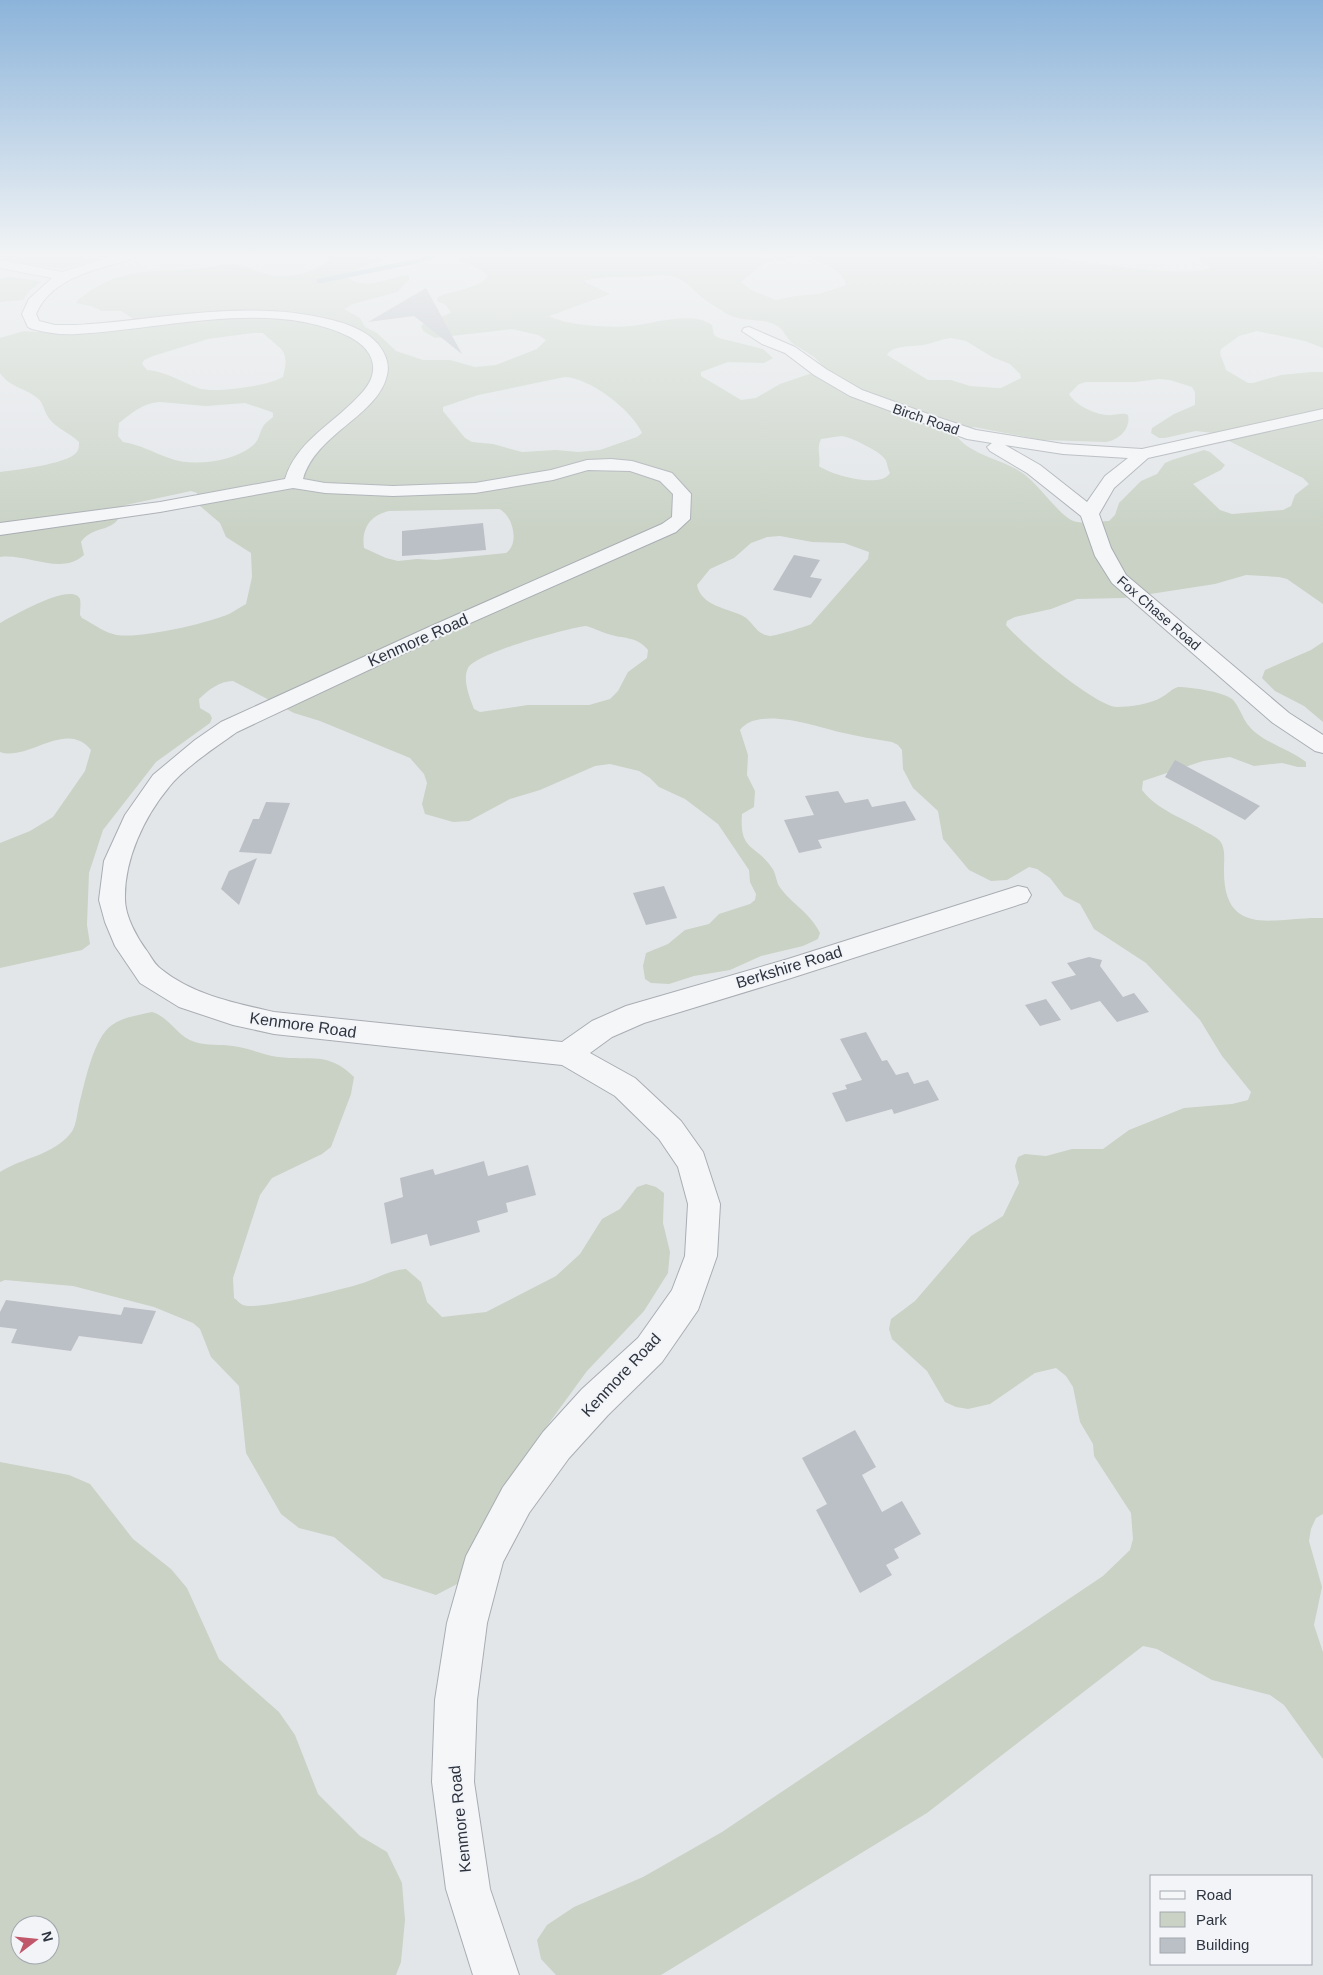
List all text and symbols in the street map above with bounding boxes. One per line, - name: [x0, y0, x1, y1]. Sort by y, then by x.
- street label: Birch Road: [891, 400, 961, 438]
- street label: Fox Chase Road: [1114, 572, 1204, 654]
- street label: Kenmore Road: [365, 610, 471, 670]
- street label: Berkshire Road: [734, 943, 844, 991]
- street label: Kenmore Road: [249, 1009, 357, 1041]
- street label: Kenmore Road: [578, 1330, 664, 1420]
- street label: Kenmore Road: [446, 1765, 474, 1873]
- legend: [1150, 1875, 1313, 1965]
- text: Road: [1196, 1886, 1232, 1903]
- text: Park: [1196, 1911, 1227, 1928]
- north arrow: [10, 1915, 60, 1965]
- text: N: [38, 1929, 57, 1943]
- text: Building: [1196, 1936, 1249, 1953]

